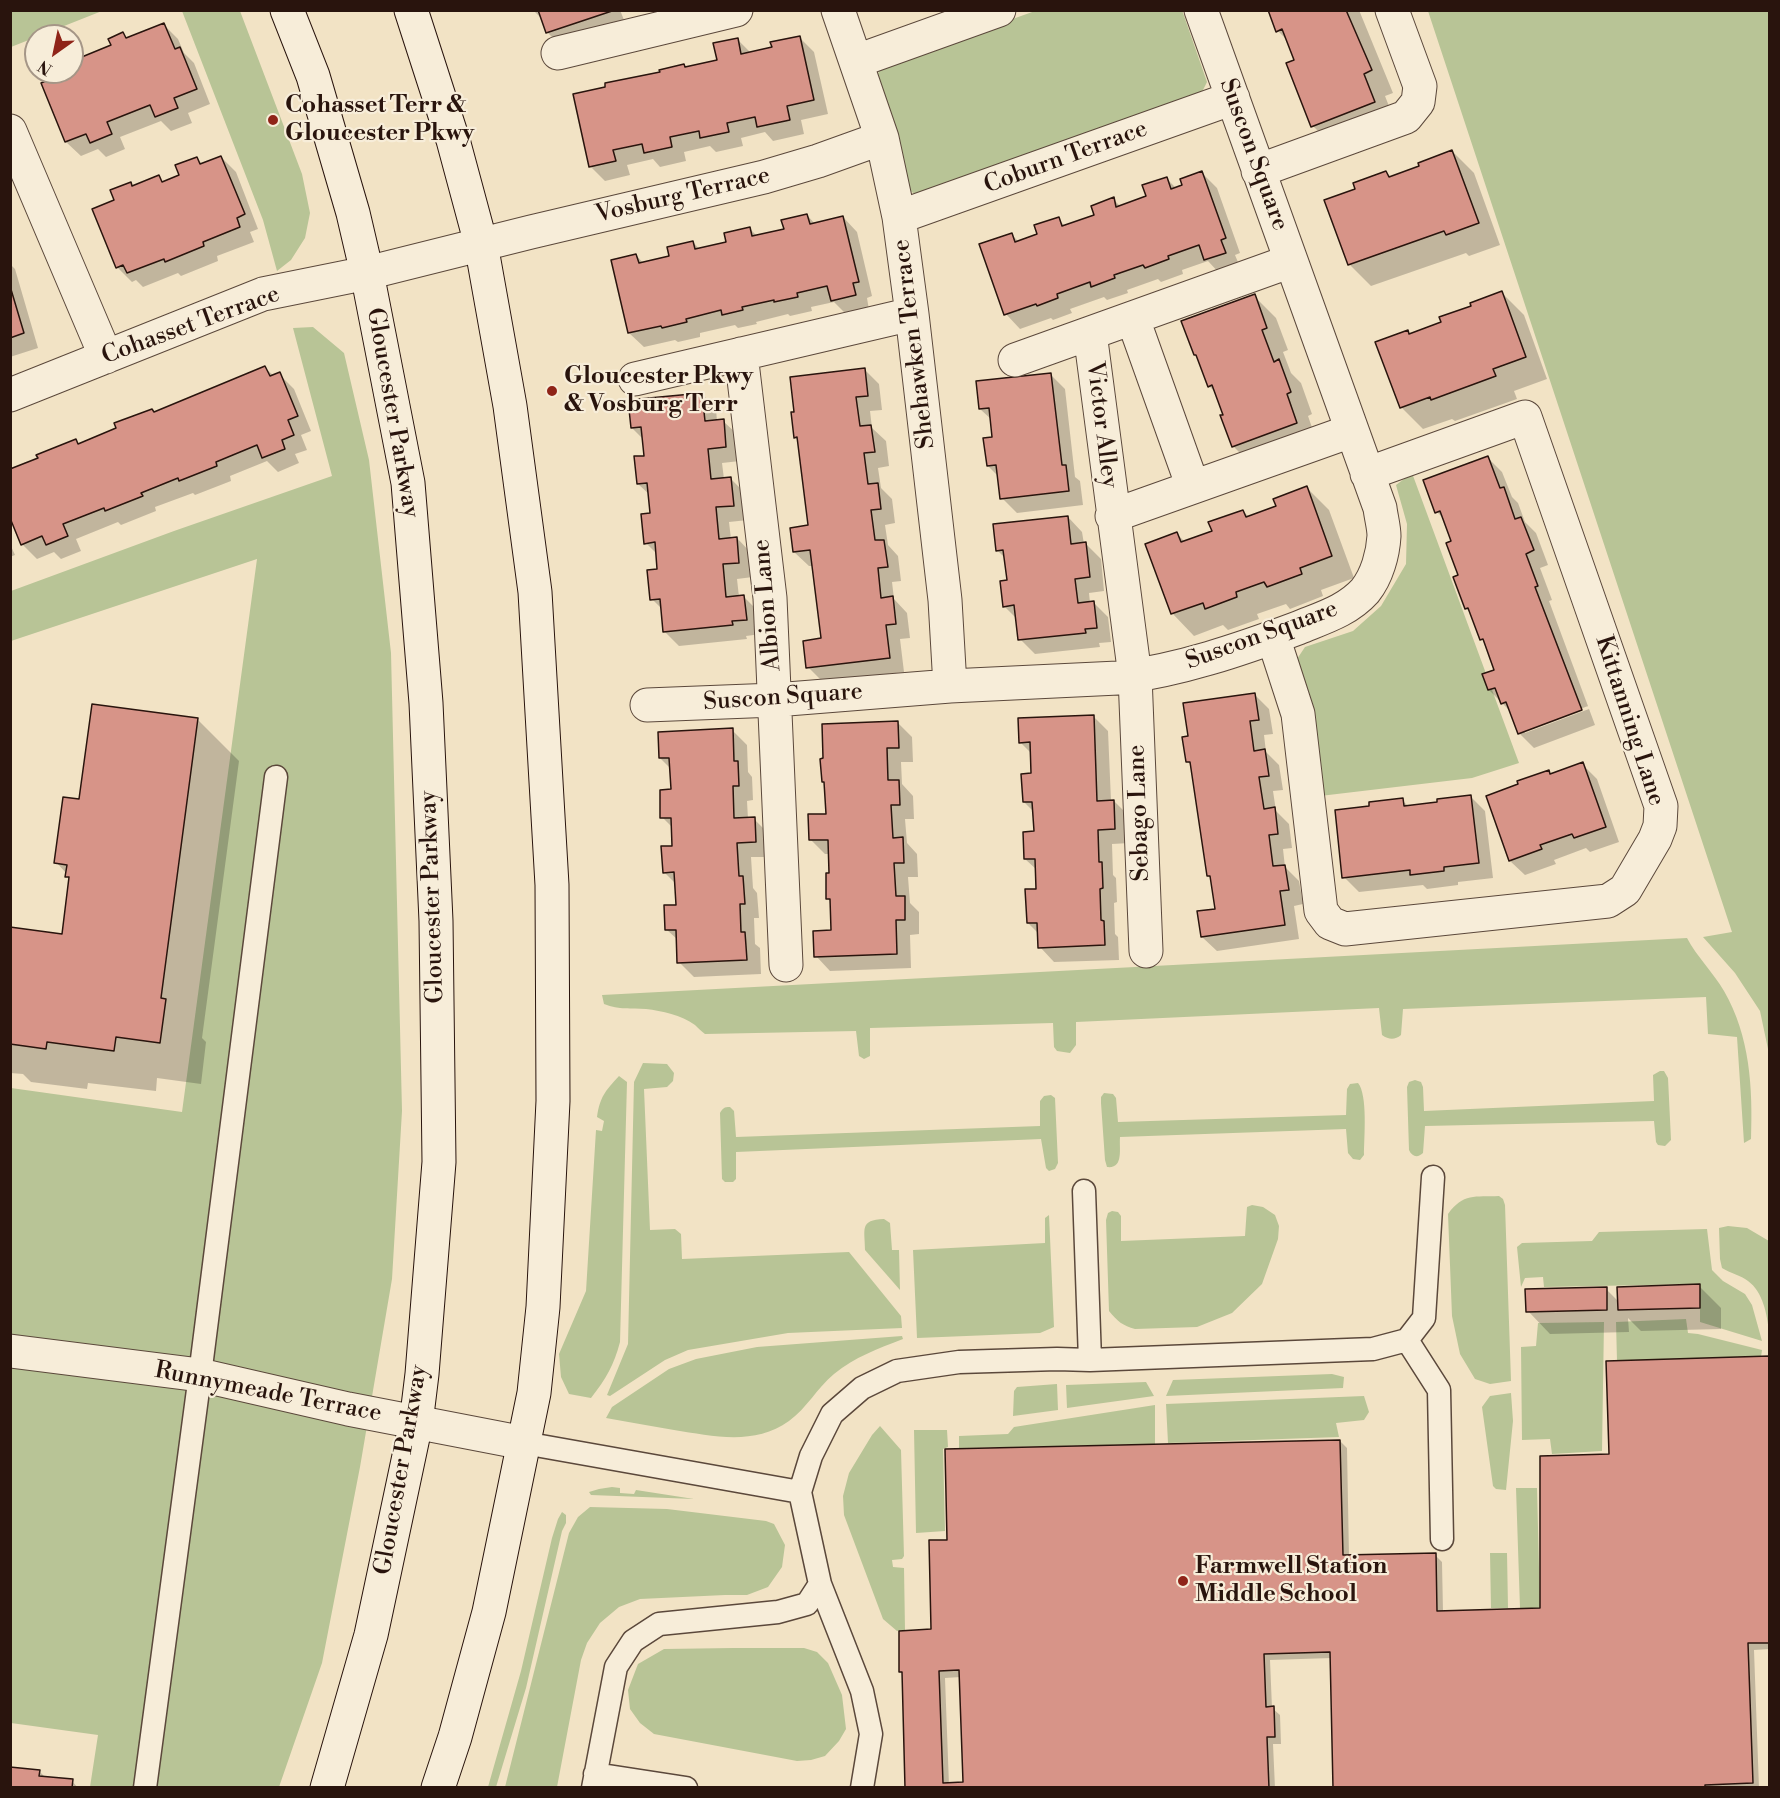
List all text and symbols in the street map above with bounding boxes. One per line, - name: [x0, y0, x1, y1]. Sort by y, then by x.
- north arrow: [24, 24, 84, 84]
- text: N: [35, 56, 56, 79]
- street label: Suscon Square: [1212, 75, 1294, 235]
- place label: Cohasset Terr & Gloucester Pkwy: [285, 92, 474, 148]
- marker: Cohasset Terr & Gloucester Pkwy: [266, 113, 280, 127]
- street label: Coburn Terrace: [980, 115, 1152, 201]
- street label: Vosburg Terrace: [593, 162, 773, 230]
- street label: Shehawken Terrace: [888, 238, 942, 450]
- street label: Cohasset Terrace: [98, 280, 284, 372]
- street label: Gloucester Parkway: [359, 306, 425, 520]
- street label: Victor Alley: [1079, 360, 1123, 490]
- place label: Gloucester Pkwy & Vosburg Terr: [564, 363, 753, 419]
- marker: Gloucester Pkwy & Vosburg Terr: [545, 384, 559, 398]
- street label: Albion Lane: [748, 538, 788, 672]
- street label: Suscon Square: [1182, 595, 1342, 677]
- street label: Kittanning Lane: [1588, 632, 1670, 810]
- street label: Suscon Square: [702, 678, 864, 718]
- street label: Sebago Lane: [1123, 744, 1157, 882]
- street label: Gloucester Parkway: [415, 790, 451, 1004]
- street label: Runnymeade Terrace: [152, 1357, 384, 1429]
- street label: Gloucester Parkway: [369, 1363, 435, 1577]
- place label: Farmwell Station Middle School: [1195, 1553, 1387, 1609]
- marker: Farmwell Station Middle School: [1176, 1574, 1190, 1588]

